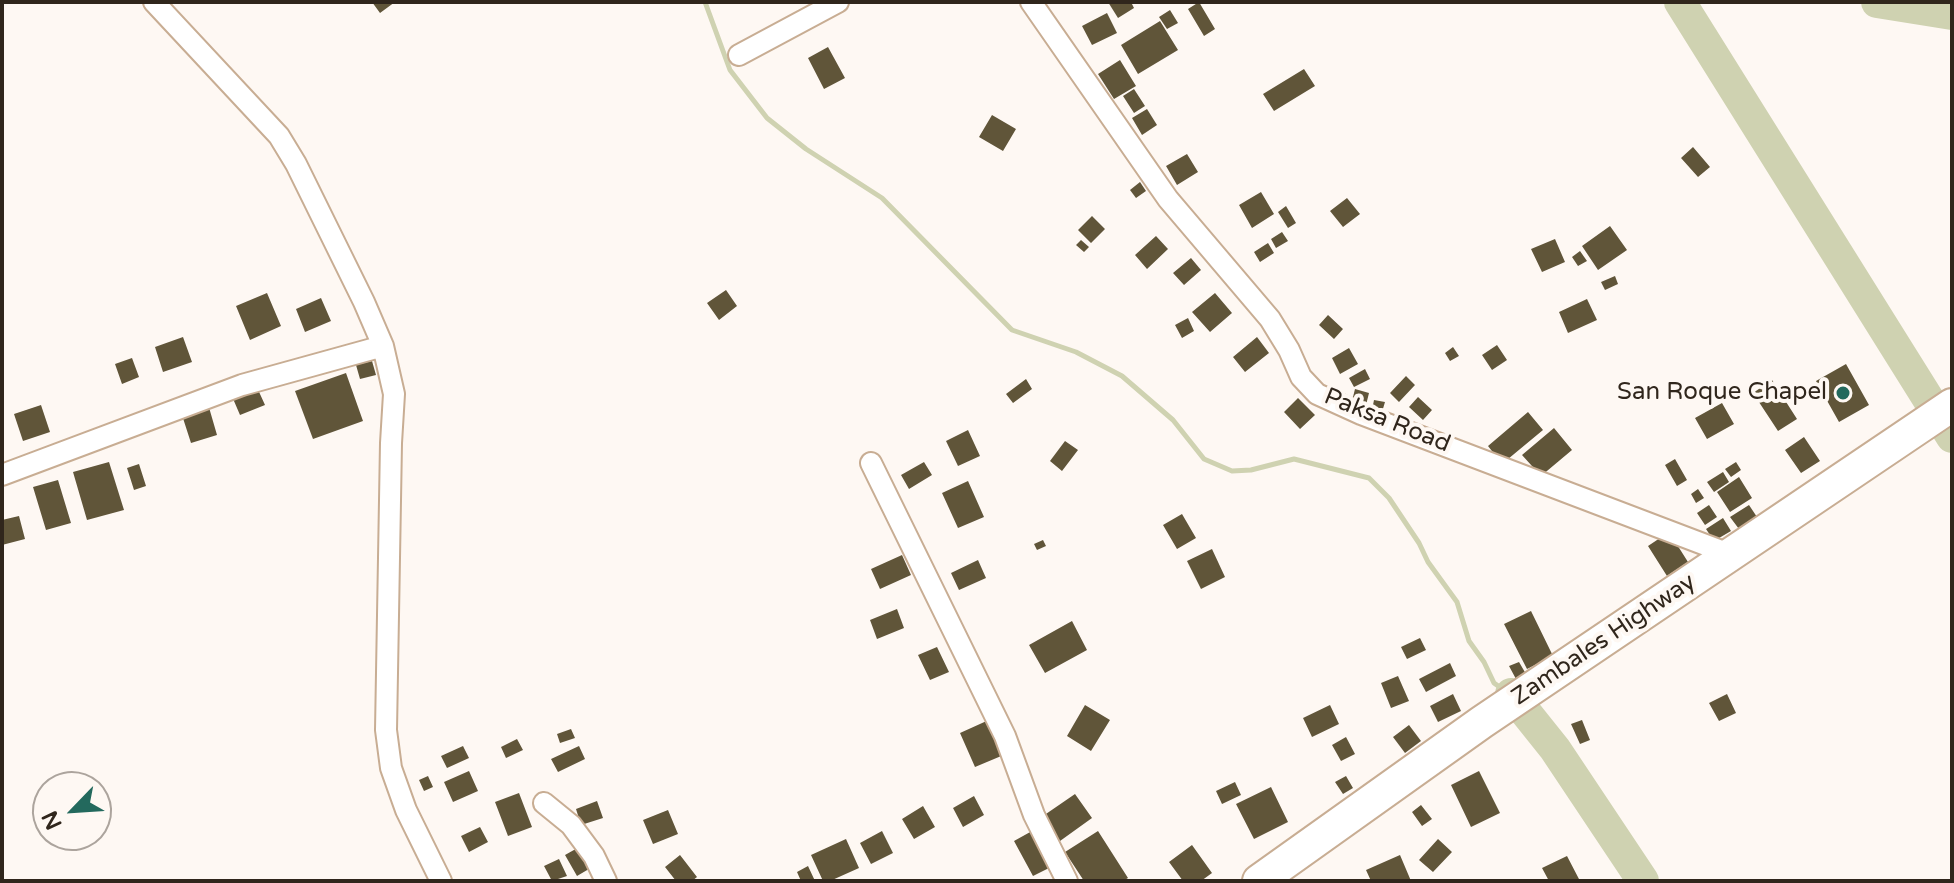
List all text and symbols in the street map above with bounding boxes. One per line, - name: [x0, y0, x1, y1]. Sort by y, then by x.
- place label: San Roque Chapel: [1617, 379, 1827, 407]
- street label: Paksa Road: [1320, 383, 1454, 459]
- marker: San Roque Chapel: [1834, 384, 1852, 402]
- street label: Zambales Highway: [1507, 568, 1701, 712]
- north arrow: [32, 771, 112, 851]
- text: N: [37, 807, 68, 834]

